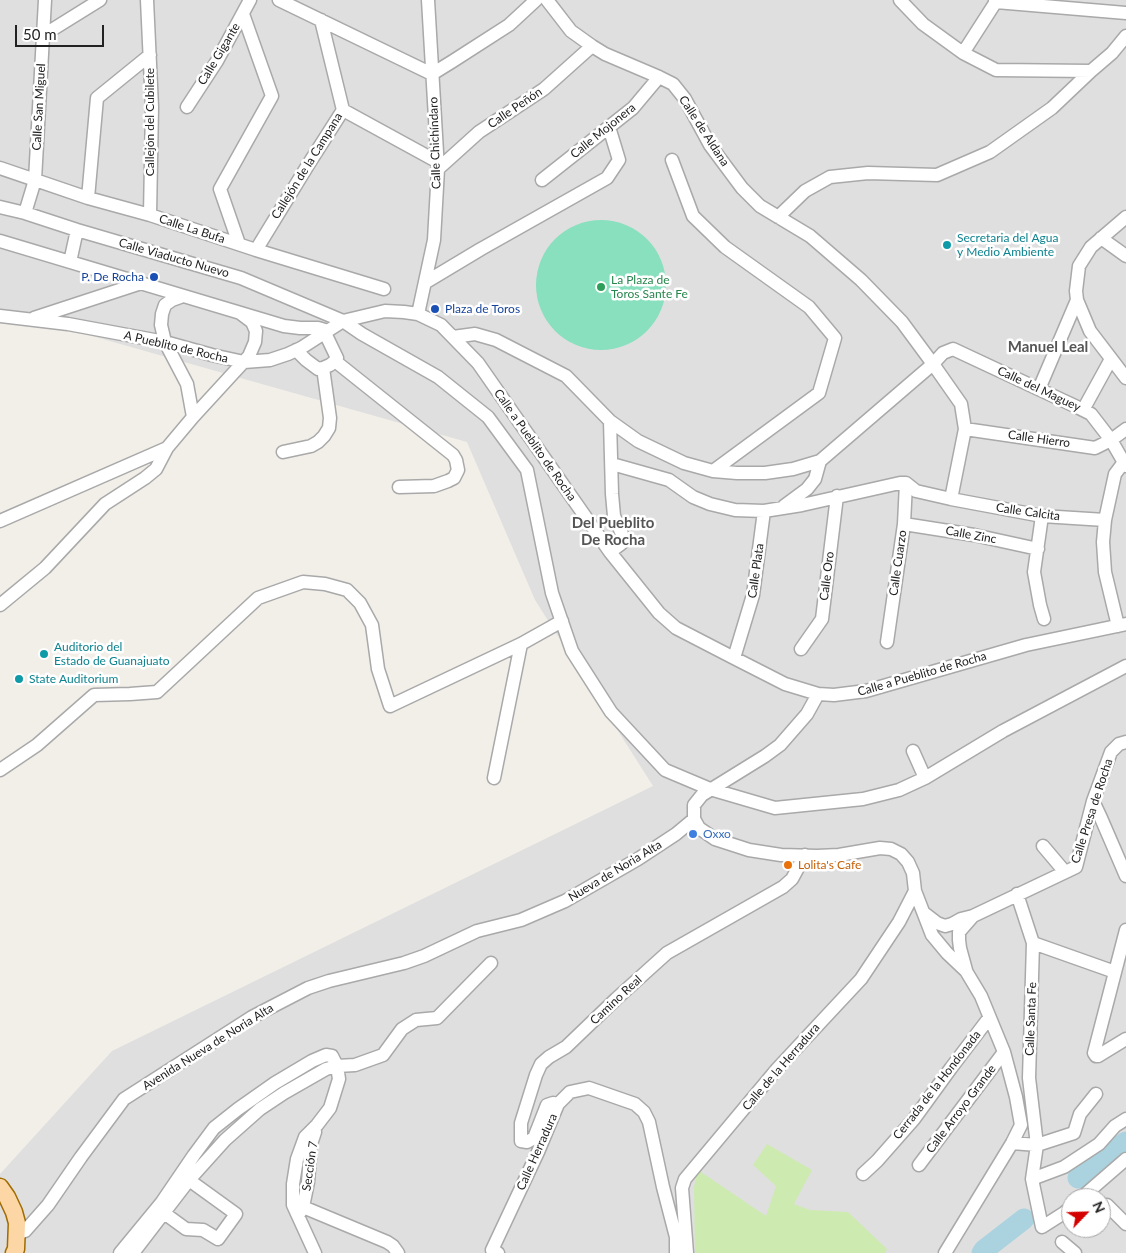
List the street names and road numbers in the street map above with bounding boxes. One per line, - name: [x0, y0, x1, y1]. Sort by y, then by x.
- street label: Calle Gigante: [195, 20, 243, 88]
- street label: Calle San Miguel: [30, 63, 48, 151]
- street label: Callejón del Cubilete: [143, 68, 157, 176]
- street label: Calle Peñón: [485, 85, 545, 131]
- street label: Calle de Aldana: [676, 93, 732, 169]
- street label: Calle Chichíndaro: [426, 97, 444, 189]
- street label: Calle Mojonera: [567, 100, 639, 162]
- street label: Callejón de la Campana: [268, 110, 346, 222]
- street label: Calle La Bufa: [157, 212, 227, 246]
- street label: Calle Viaducto Nuevo: [117, 235, 231, 281]
- street label: A Pueblito de Rocha: [123, 328, 229, 366]
- street label: Calle del Maguey: [995, 363, 1083, 415]
- street label: Calle a Pueblito de Rocha: [491, 386, 579, 504]
- street label: Calle Hierro: [1007, 428, 1071, 450]
- street label: Calle Calcita: [995, 500, 1061, 524]
- street label: Calle Zinc: [944, 523, 998, 547]
- street label: Calle Cuarzo: [886, 529, 910, 597]
- street label: Calle Plata: [745, 543, 767, 599]
- street label: Calle Oro: [817, 551, 837, 601]
- street label: Calle a Pueblito de Rocha: [856, 649, 988, 699]
- street label: Calle Presa de Rocha: [1068, 757, 1116, 865]
- street label: Nueva de Noria Alta: [566, 837, 664, 905]
- street label: Camino Real: [587, 972, 645, 1028]
- street label: Calle Santa Fe: [1023, 982, 1039, 1056]
- street label: Avenida Nueva de Noria Alta: [140, 1001, 276, 1093]
- street label: Calle de la Herradura: [739, 1021, 823, 1113]
- street label: Cerrada de la Hondonada: [890, 1028, 984, 1142]
- street label: Calle Arroyo Grande: [923, 1062, 999, 1156]
- street label: Calle Herradura: [514, 1111, 560, 1193]
- street label: Sección 7: [299, 1140, 321, 1192]

